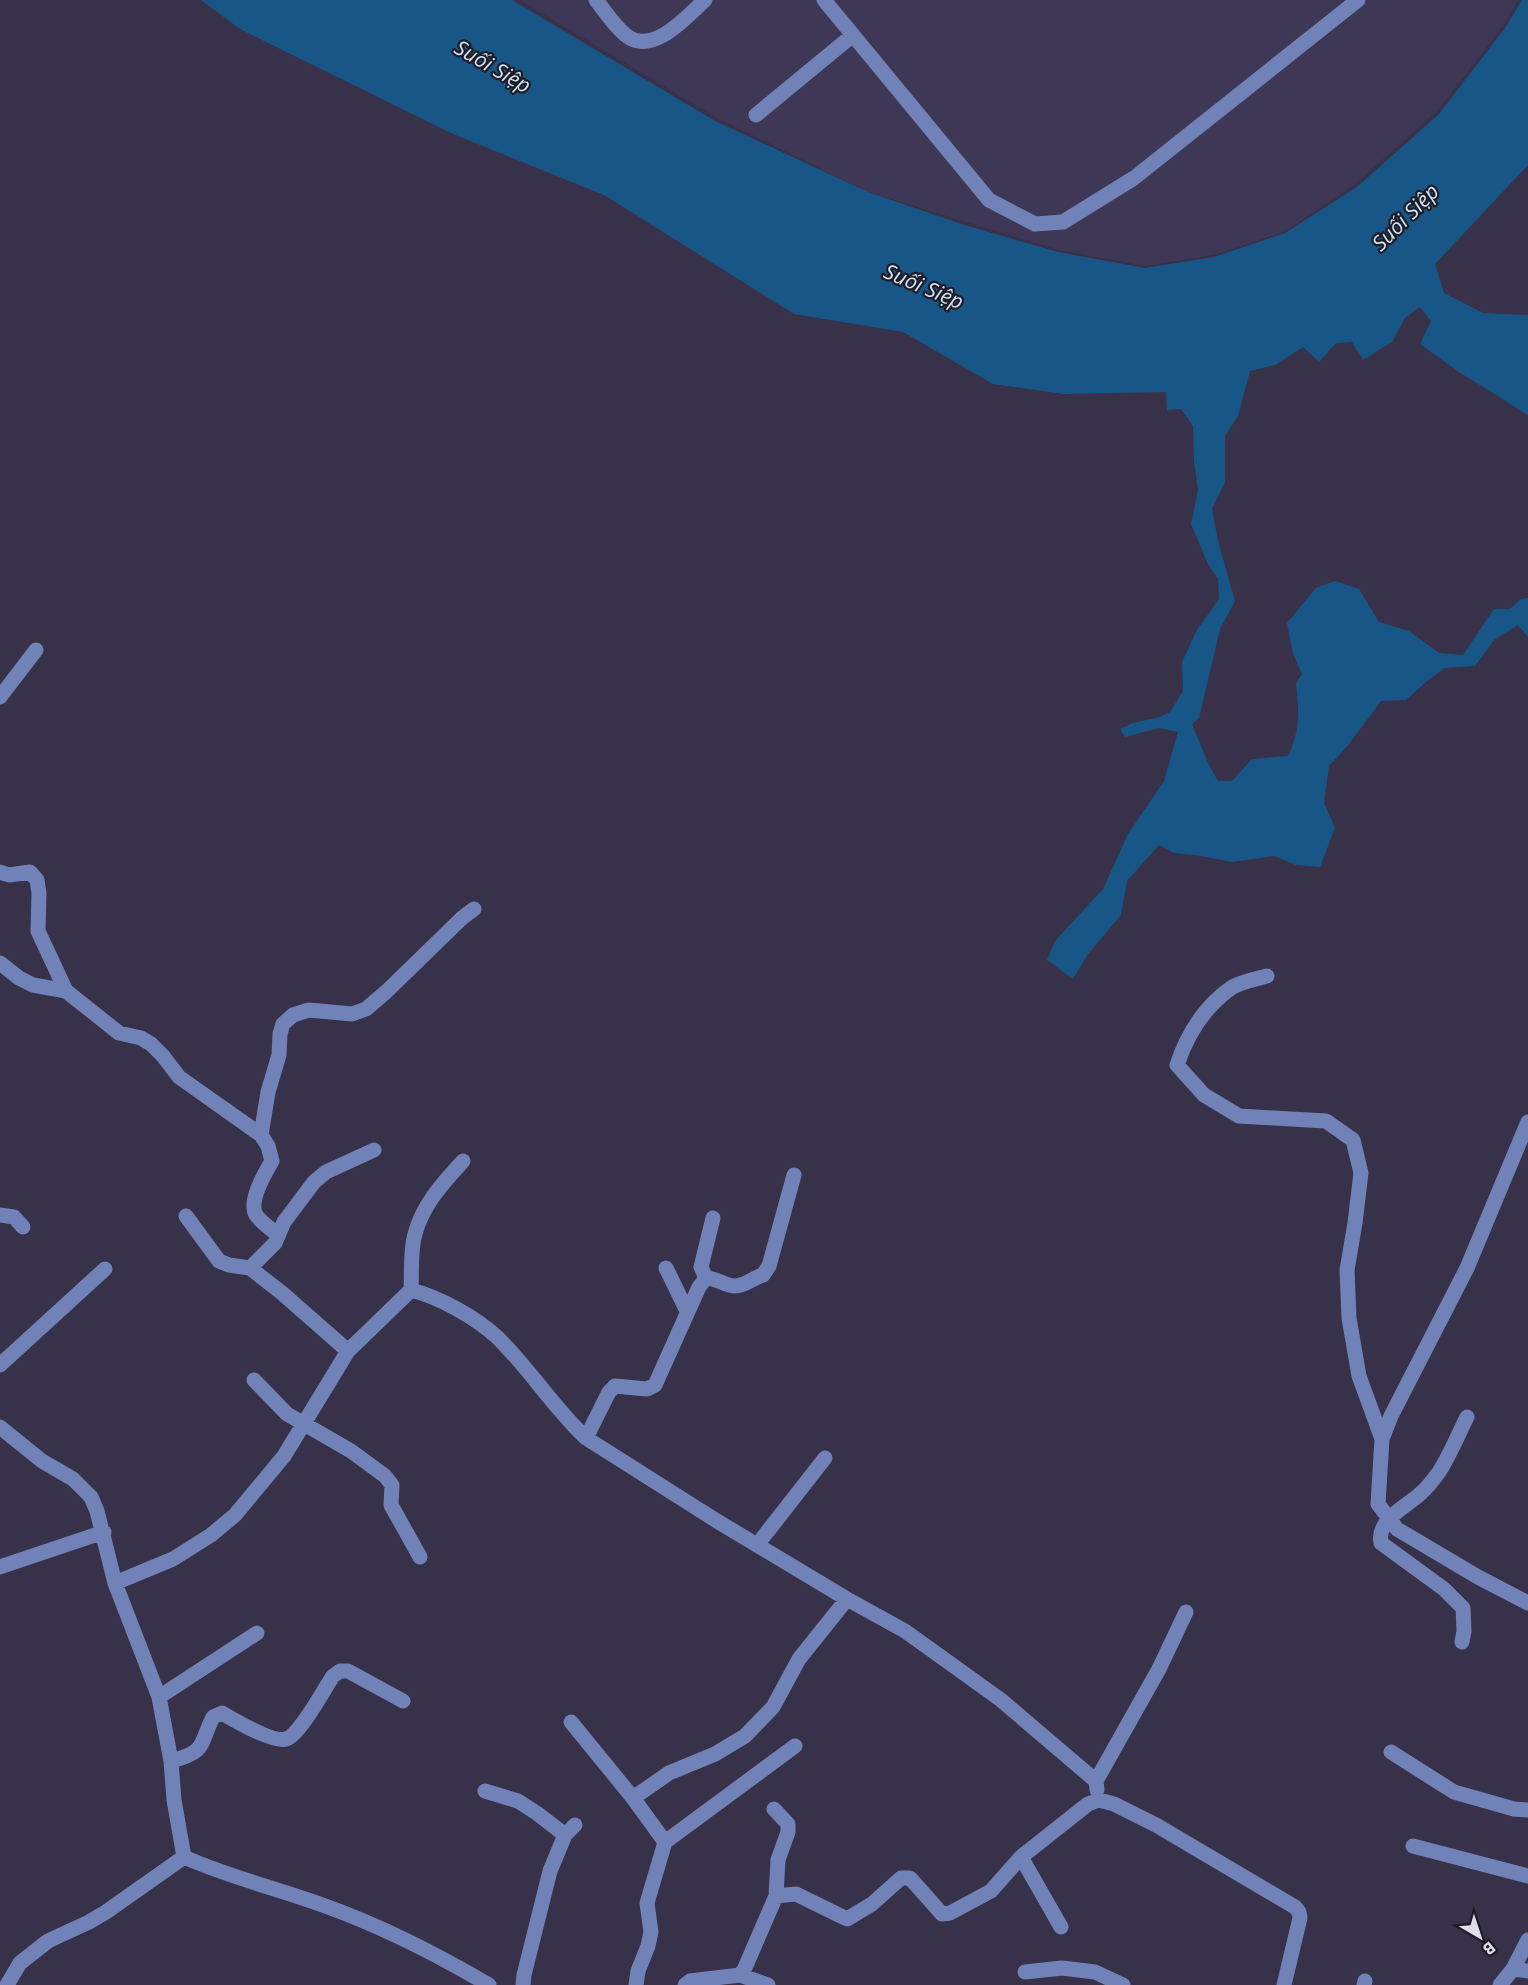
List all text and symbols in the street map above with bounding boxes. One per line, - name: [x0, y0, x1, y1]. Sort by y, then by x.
- water label: Suối Siệp: [450, 33, 536, 99]
- water label: Suối Siệp: [1365, 177, 1445, 257]
- water label: Suối Siệp: [880, 257, 968, 315]
- north arrow: [1450, 1907, 1510, 1967]
- text: B: [1478, 1937, 1501, 1961]

